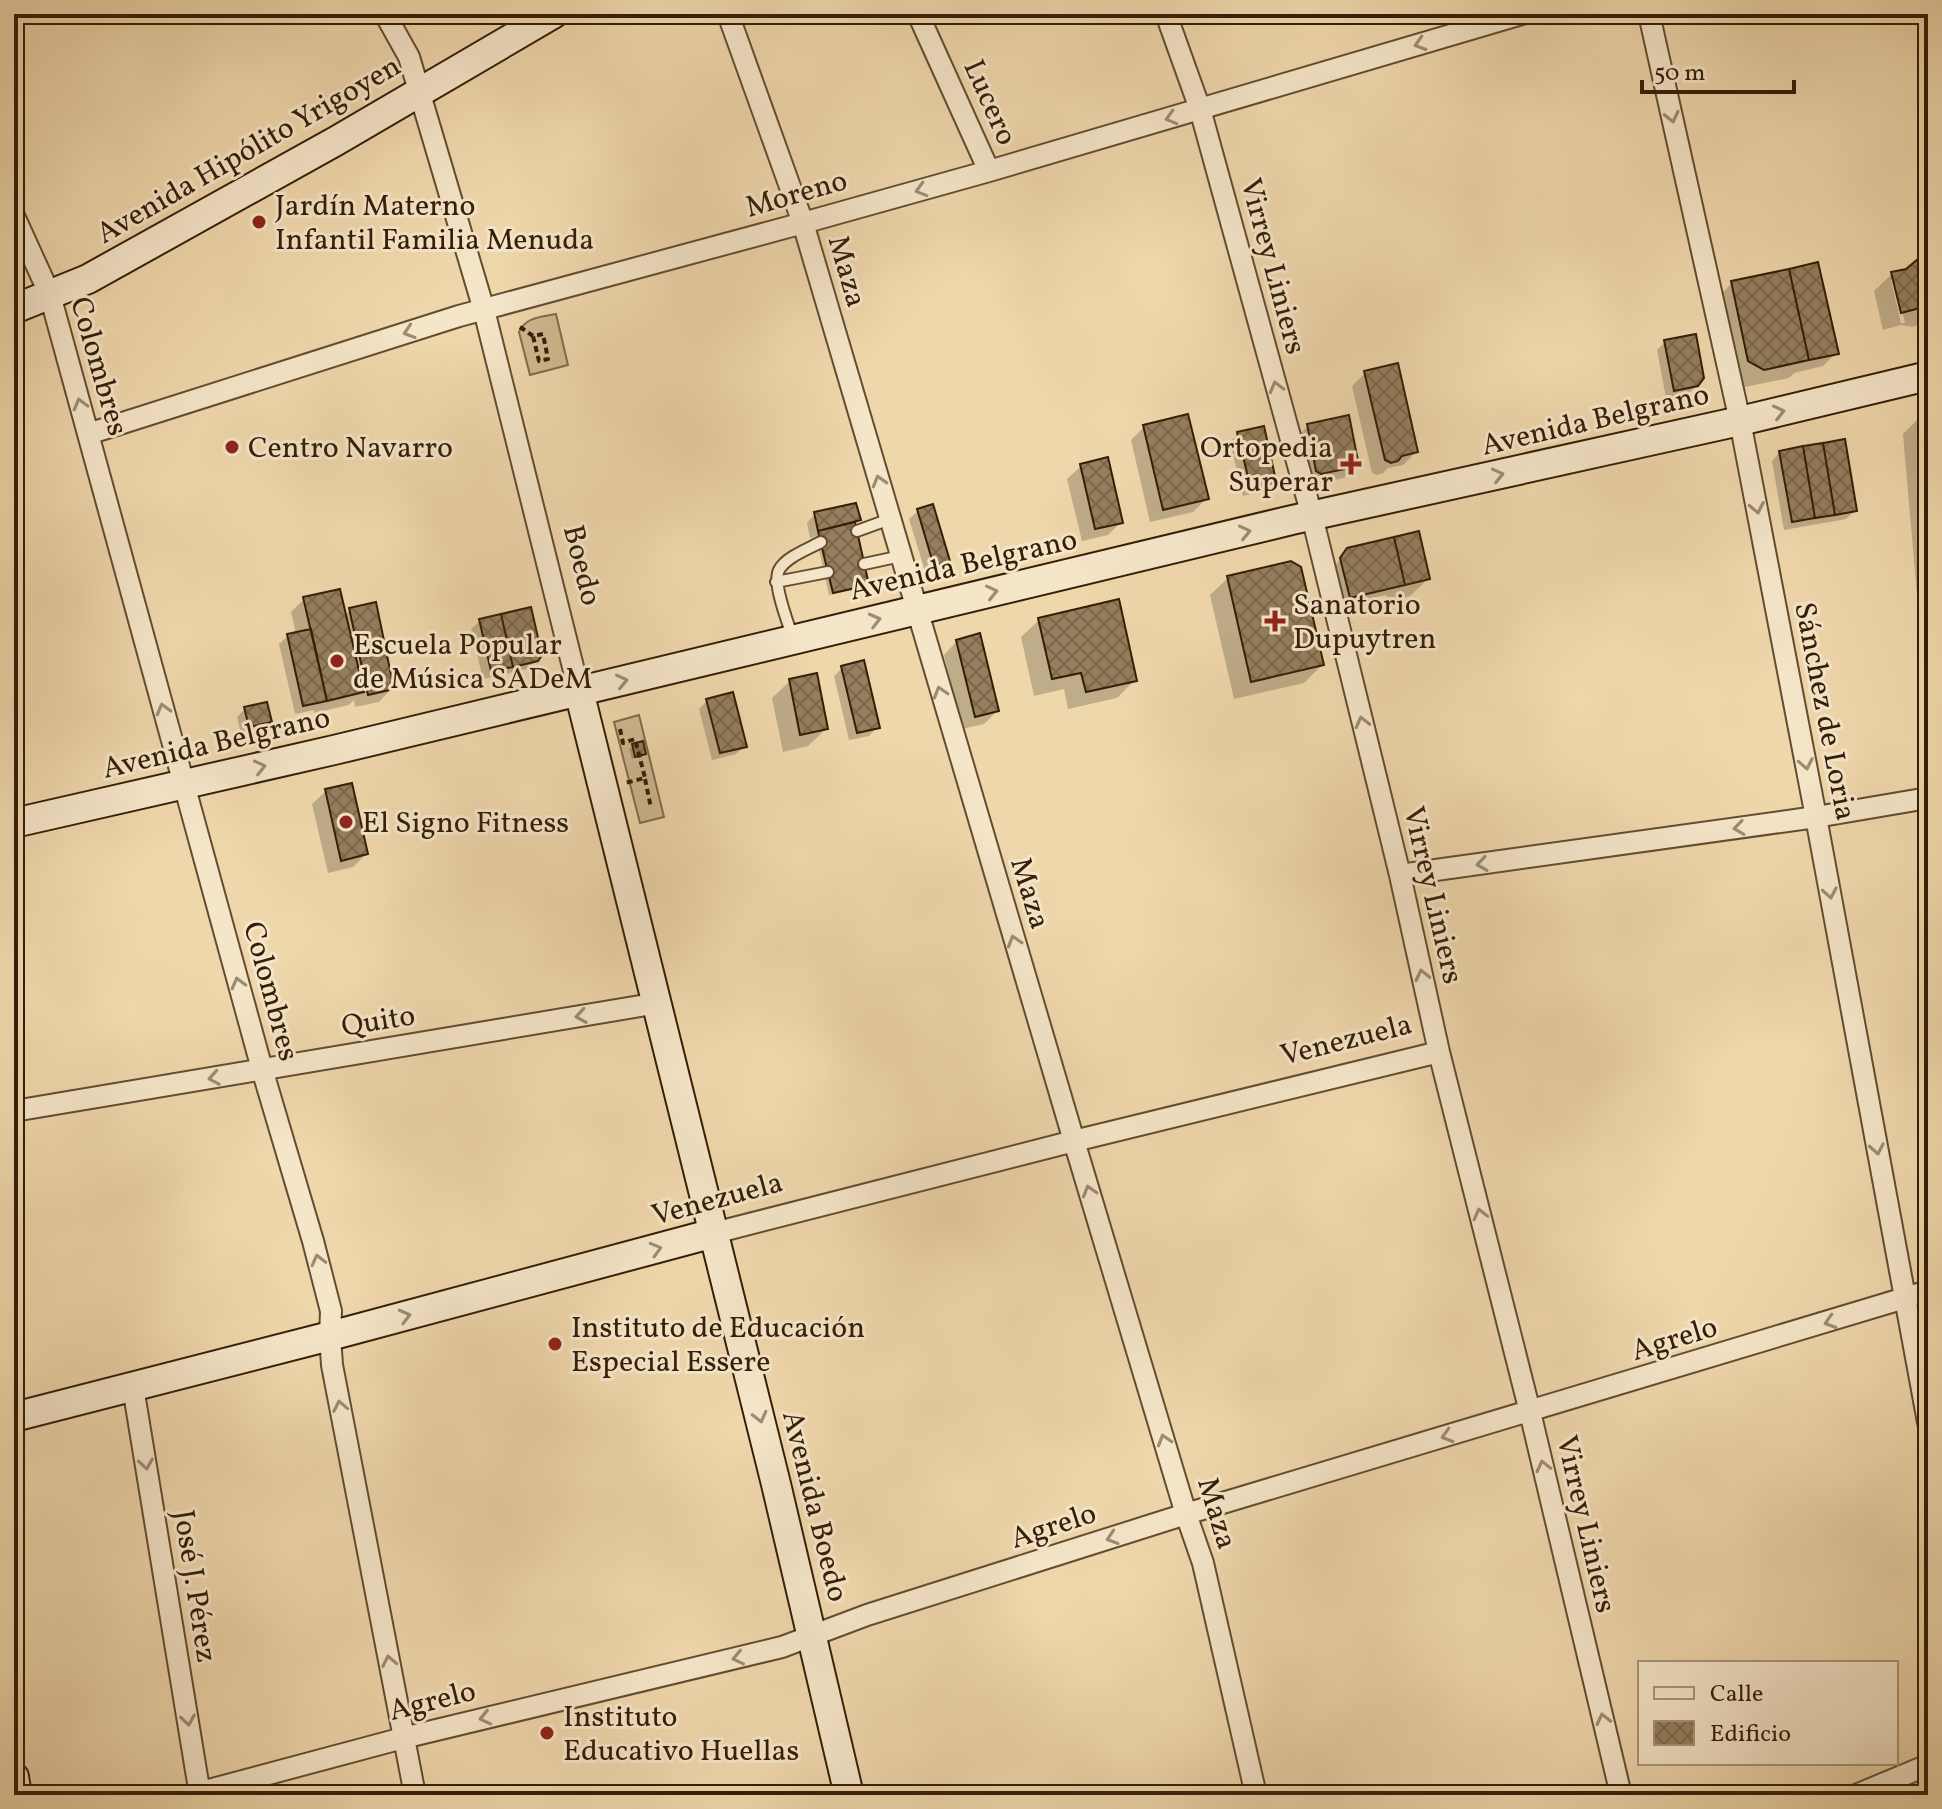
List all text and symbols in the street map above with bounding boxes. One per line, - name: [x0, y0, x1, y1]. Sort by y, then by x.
- one-way arrow: [1414, 35, 1428, 51]
- scale bar: [1642, 44, 1794, 94]
- street label: Avenida Hipólito Yrigoyen: [89, 46, 409, 255]
- street label: Lucero: [952, 53, 1027, 152]
- text: 50 m: [1654, 57, 1706, 91]
- one-way arrow: [1165, 109, 1179, 125]
- one-way arrow: [1663, 110, 1680, 124]
- street label: Moreno: [741, 160, 852, 229]
- street label: Virrey Liniers: [1228, 174, 1316, 359]
- one-way arrow: [915, 180, 929, 197]
- place label: Jardín Materno Infantil Familia Menuda: [275, 186, 594, 262]
- marker: Jardín Materno Infantil Familia Menuda: [250, 213, 268, 231]
- street label: Maza: [816, 231, 876, 312]
- street label: Colombres: [58, 292, 138, 441]
- one-way arrow: [402, 323, 416, 339]
- street label: Avenida Belgrano: [1477, 374, 1713, 468]
- one-way arrow: [1269, 381, 1286, 395]
- one-way arrow: [73, 398, 89, 412]
- one-way arrow: [1772, 404, 1786, 421]
- place label: Centro Navarro: [248, 428, 453, 470]
- place label: Ortopedia Superar: [1200, 428, 1333, 504]
- marker: Centro Navarro: [223, 438, 241, 456]
- marker: Ortopedia Superar: [1340, 453, 1362, 475]
- one-way arrow: [1491, 467, 1505, 484]
- one-way arrow: [872, 475, 888, 489]
- one-way arrow: [1747, 502, 1764, 515]
- street label: Avenida Belgrano: [845, 519, 1081, 613]
- street label: Boedo: [551, 521, 611, 610]
- one-way arrow: [1237, 524, 1251, 541]
- one-way arrow: [984, 584, 998, 601]
- place label: Sanatorio Dupuytren: [1293, 585, 1437, 661]
- street label: Sánchez de Loria: [1782, 599, 1866, 824]
- marker: Sanatorio Dupuytren: [1264, 610, 1286, 632]
- one-way arrow: [867, 612, 881, 629]
- place label: Escuela Popular de Música SADeM: [353, 625, 592, 701]
- marker: Escuela Popular de Música SADeM: [328, 652, 346, 670]
- one-way arrow: [614, 673, 628, 690]
- one-way arrow: [933, 686, 949, 700]
- street label: Avenida Belgrano: [98, 697, 334, 791]
- one-way arrow: [156, 703, 173, 716]
- one-way arrow: [1355, 716, 1372, 730]
- one-way arrow: [1797, 756, 1814, 770]
- one-way arrow: [253, 759, 266, 776]
- place label: El Signo Fitness: [362, 803, 569, 845]
- street label: Virrey Liniers: [1391, 803, 1473, 988]
- marker: El Signo Fitness: [337, 813, 355, 831]
- one-way arrow: [1732, 819, 1746, 836]
- street label: Maza: [998, 853, 1060, 935]
- one-way arrow: [1475, 855, 1488, 872]
- one-way arrow: [1821, 887, 1838, 900]
- street label: Colombres: [231, 917, 309, 1066]
- one-way arrow: [1007, 935, 1023, 949]
- one-way arrow: [1414, 969, 1431, 983]
- one-way arrow: [231, 977, 248, 991]
- street label: Quito: [338, 995, 418, 1049]
- street label: Venezuela: [1276, 1004, 1417, 1078]
- one-way arrow: [574, 1007, 588, 1024]
- one-way arrow: [207, 1068, 221, 1085]
- one-way arrow: [1868, 1142, 1885, 1156]
- street label: Venezuela: [647, 1162, 788, 1238]
- one-way arrow: [1082, 1184, 1098, 1198]
- one-way arrow: [1473, 1207, 1490, 1221]
- one-way arrow: [649, 1242, 663, 1258]
- one-way arrow: [311, 1254, 328, 1268]
- street label: Agrelo: [1626, 1307, 1723, 1373]
- place label: Instituto de Educación Especial Essere: [571, 1308, 865, 1384]
- one-way arrow: [398, 1309, 412, 1326]
- one-way arrow: [1824, 1313, 1838, 1329]
- marker: Instituto de Educación Especial Essere: [546, 1335, 564, 1353]
- one-way arrow: [332, 1399, 349, 1413]
- street label: Avenida Boedo: [770, 1406, 858, 1606]
- one-way arrow: [750, 1410, 767, 1424]
- one-way arrow: [1441, 1427, 1454, 1443]
- street label: Virrey Liniers: [1544, 1432, 1626, 1617]
- one-way arrow: [1157, 1433, 1173, 1447]
- one-way arrow: [137, 1457, 154, 1471]
- one-way arrow: [1535, 1460, 1552, 1474]
- street label: Maza: [1185, 1473, 1247, 1555]
- street label: Agrelo: [1005, 1493, 1102, 1560]
- street label: José J. Pérez: [161, 1507, 227, 1666]
- one-way arrow: [1106, 1529, 1119, 1545]
- one-way arrow: [732, 1648, 745, 1665]
- one-way arrow: [381, 1654, 398, 1668]
- legend: [1638, 1661, 1898, 1765]
- street label: Agrelo: [385, 1671, 480, 1733]
- text: Calle: [1710, 1678, 1763, 1712]
- place label: Instituto Educativo Huellas: [563, 1697, 799, 1773]
- one-way arrow: [479, 1709, 493, 1726]
- one-way arrow: [1595, 1713, 1612, 1726]
- one-way arrow: [179, 1714, 196, 1727]
- text: Edificio: [1710, 1718, 1791, 1752]
- marker: Instituto Educativo Huellas: [538, 1724, 556, 1742]

